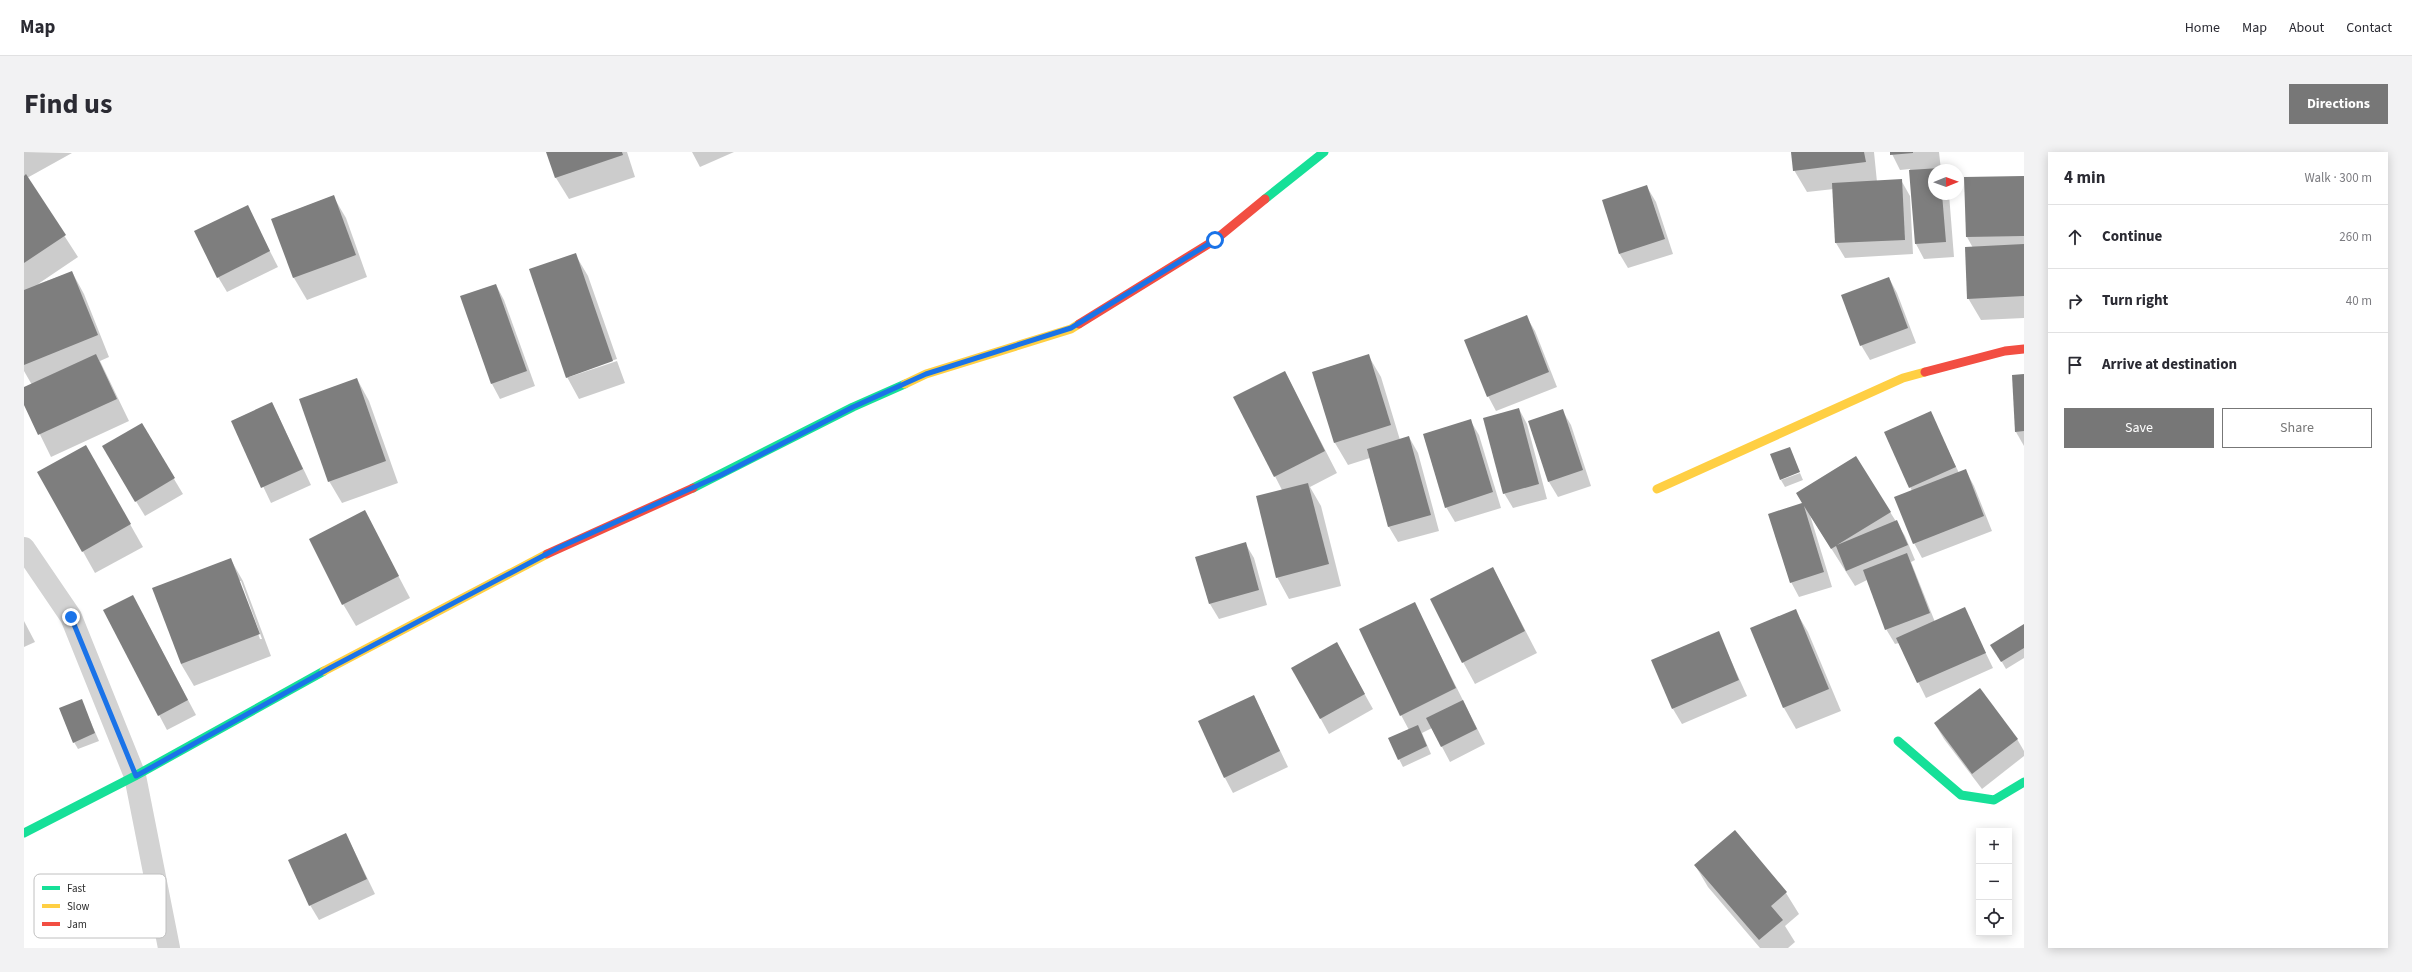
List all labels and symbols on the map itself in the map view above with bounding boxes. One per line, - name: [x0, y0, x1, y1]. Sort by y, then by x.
- north arrow: [1928, 164, 1964, 200]
- route start: [1206, 231, 1224, 249]
- route end: [62, 608, 80, 626]
- legend: [34, 874, 166, 938]
- text: Fast: [67, 881, 86, 896]
- text: Slow: [67, 899, 90, 914]
- text: Jam: [67, 917, 87, 932]

